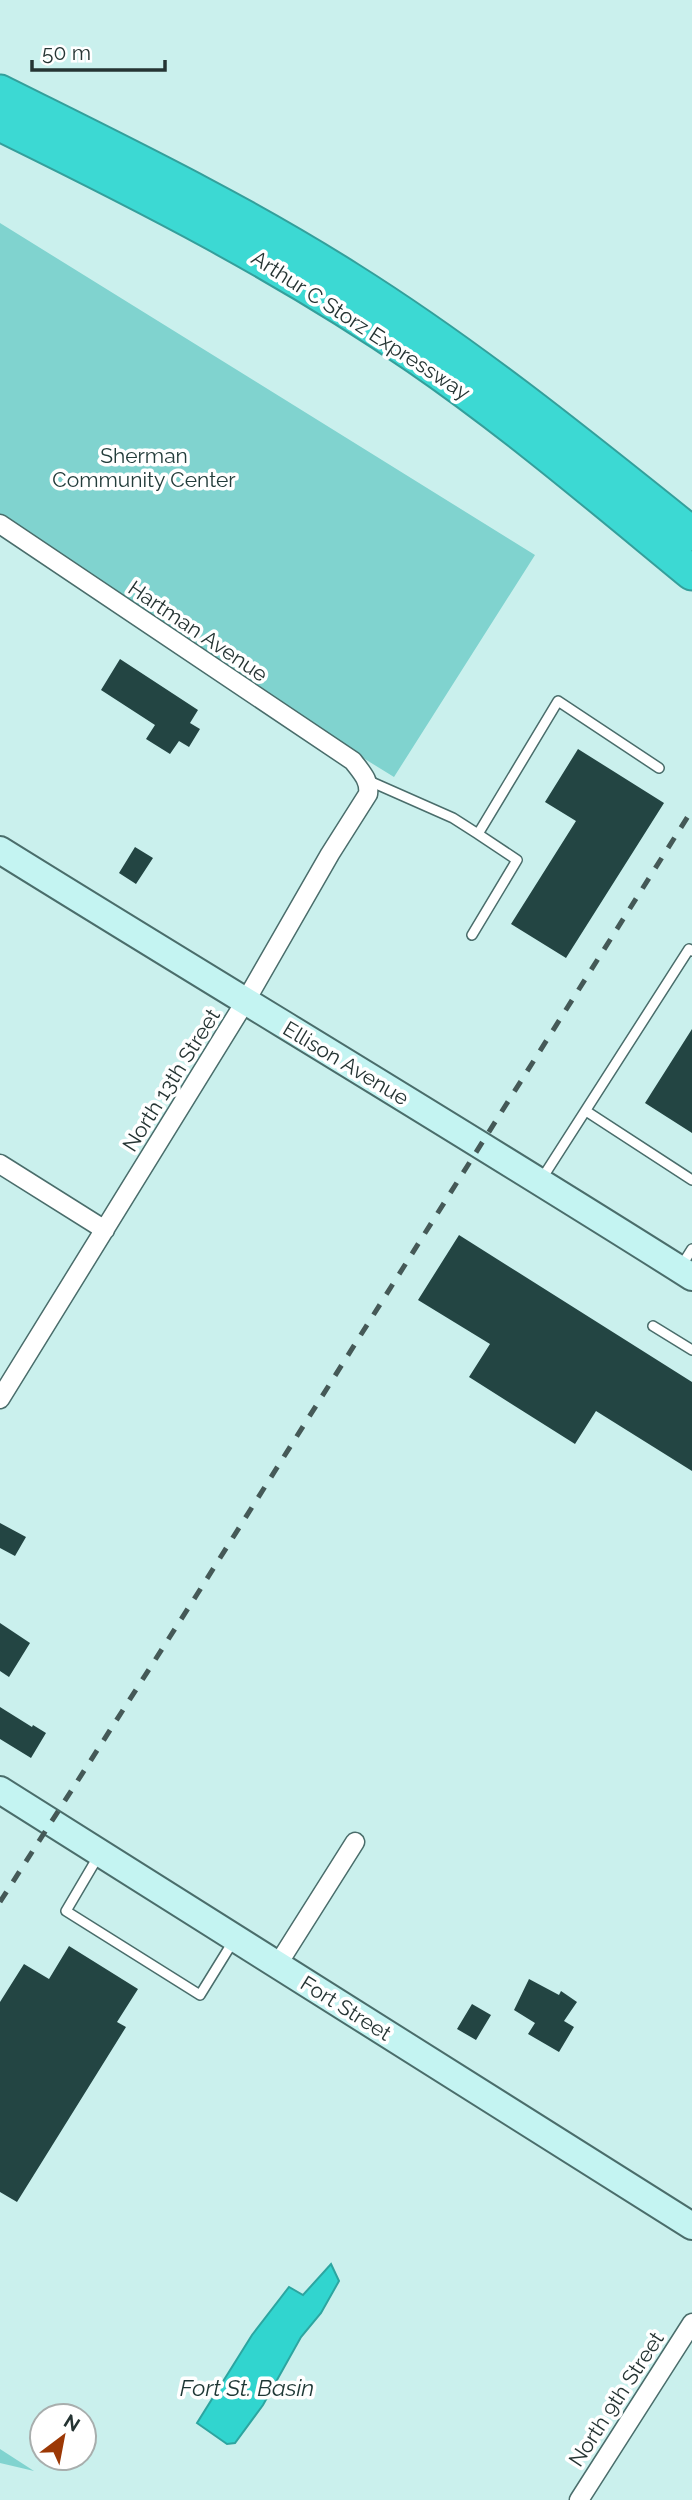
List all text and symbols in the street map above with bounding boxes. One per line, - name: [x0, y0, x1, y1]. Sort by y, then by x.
- scale bar: [32, 28, 164, 72]
- text: 50 m: [42, 40, 91, 65]
- street label: Arthur C Storz Expressway: [247, 245, 475, 405]
- park label: Sherman Community Center: [52, 443, 236, 492]
- street label: Hartman Avenue: [124, 575, 272, 687]
- street label: North 13th Street: [117, 1004, 225, 1156]
- street label: Ellison Avenue: [279, 1016, 413, 1110]
- street label: Fort Street: [296, 1970, 396, 2046]
- street label: North 9th Street: [563, 2327, 669, 2471]
- water label: Fort St. Basin: [180, 2374, 314, 2401]
- north arrow: [28, 2402, 98, 2472]
- text: N: [60, 2409, 84, 2436]

